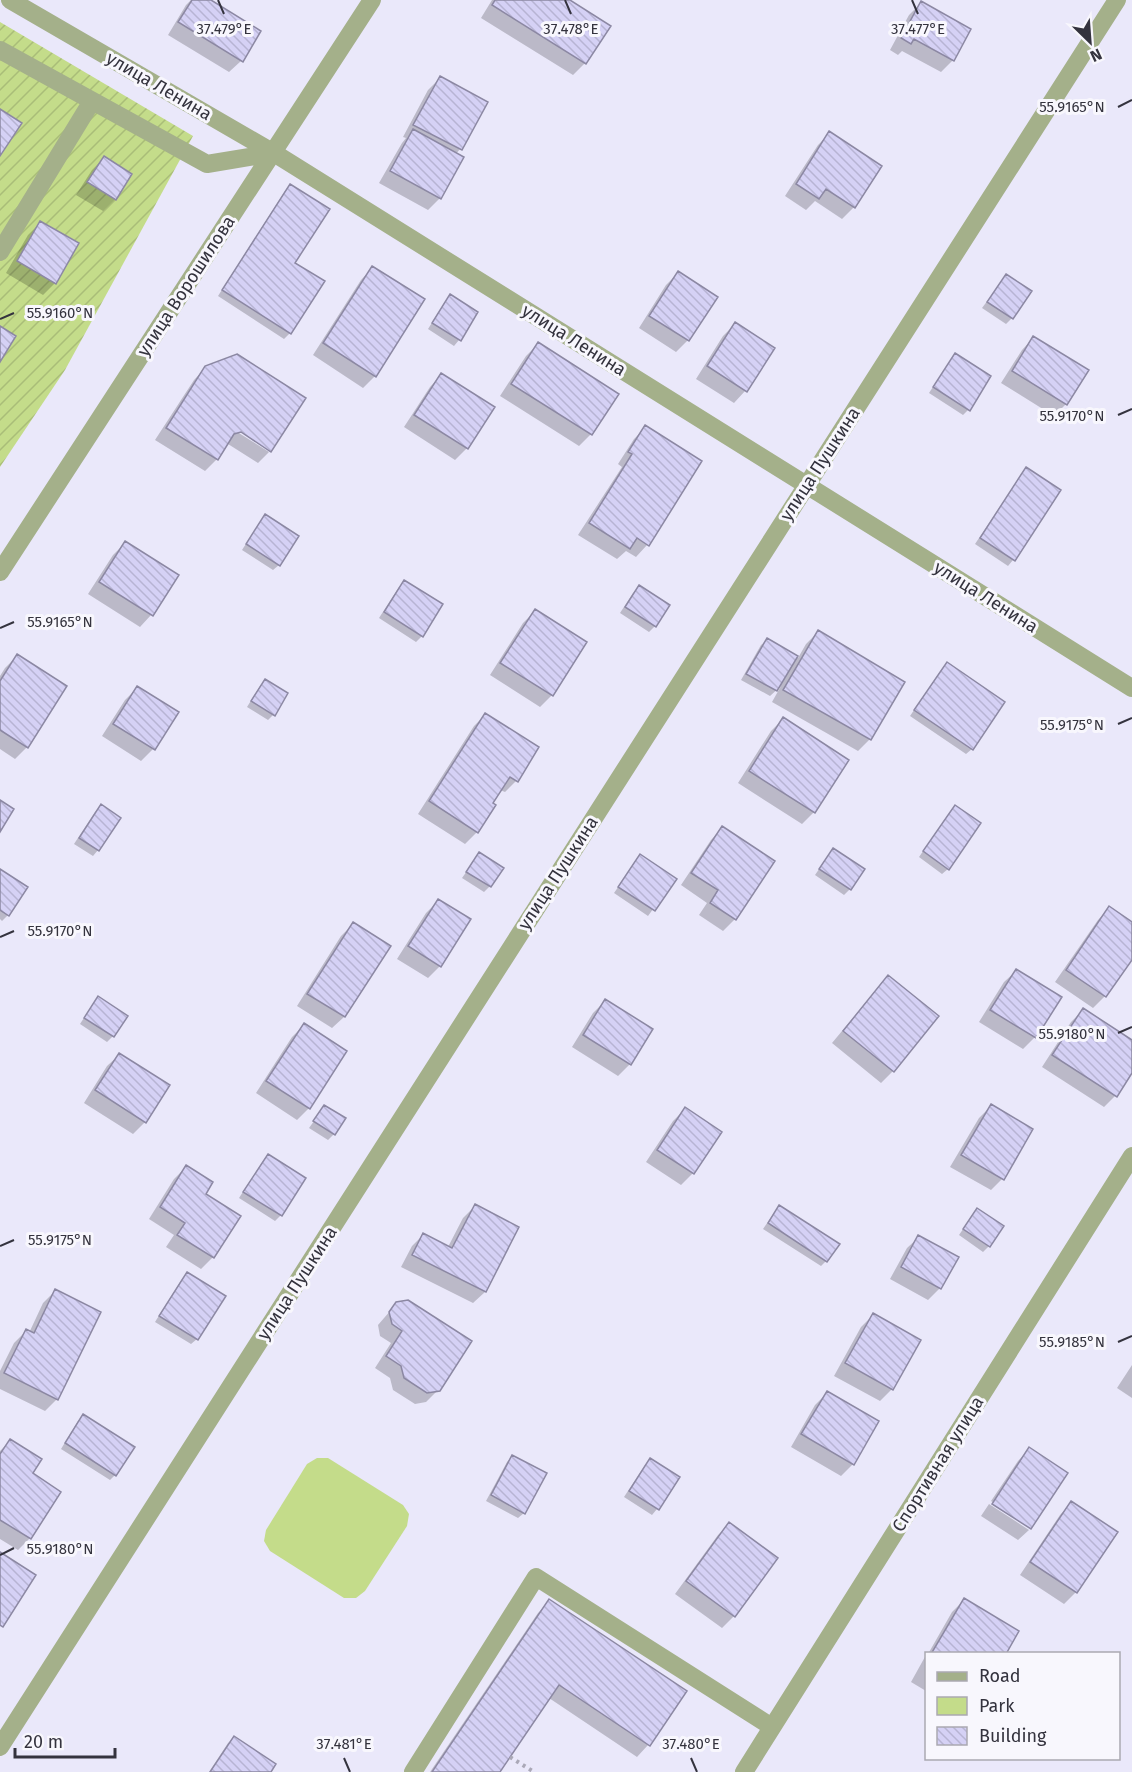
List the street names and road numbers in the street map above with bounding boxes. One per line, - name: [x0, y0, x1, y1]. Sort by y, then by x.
- street label: улица Ленина: [102, 47, 216, 125]
- street label: улица Ворошилова: [132, 212, 240, 360]
- street label: улица Ленина: [518, 299, 630, 381]
- street label: улица Пушкина: [775, 403, 865, 525]
- street label: улица Ленина: [930, 556, 1042, 638]
- street label: улица Пушкина: [513, 812, 603, 934]
- street label: улица Пушкина: [252, 1222, 342, 1344]
- street label: Спортивная улица: [887, 1392, 989, 1536]

